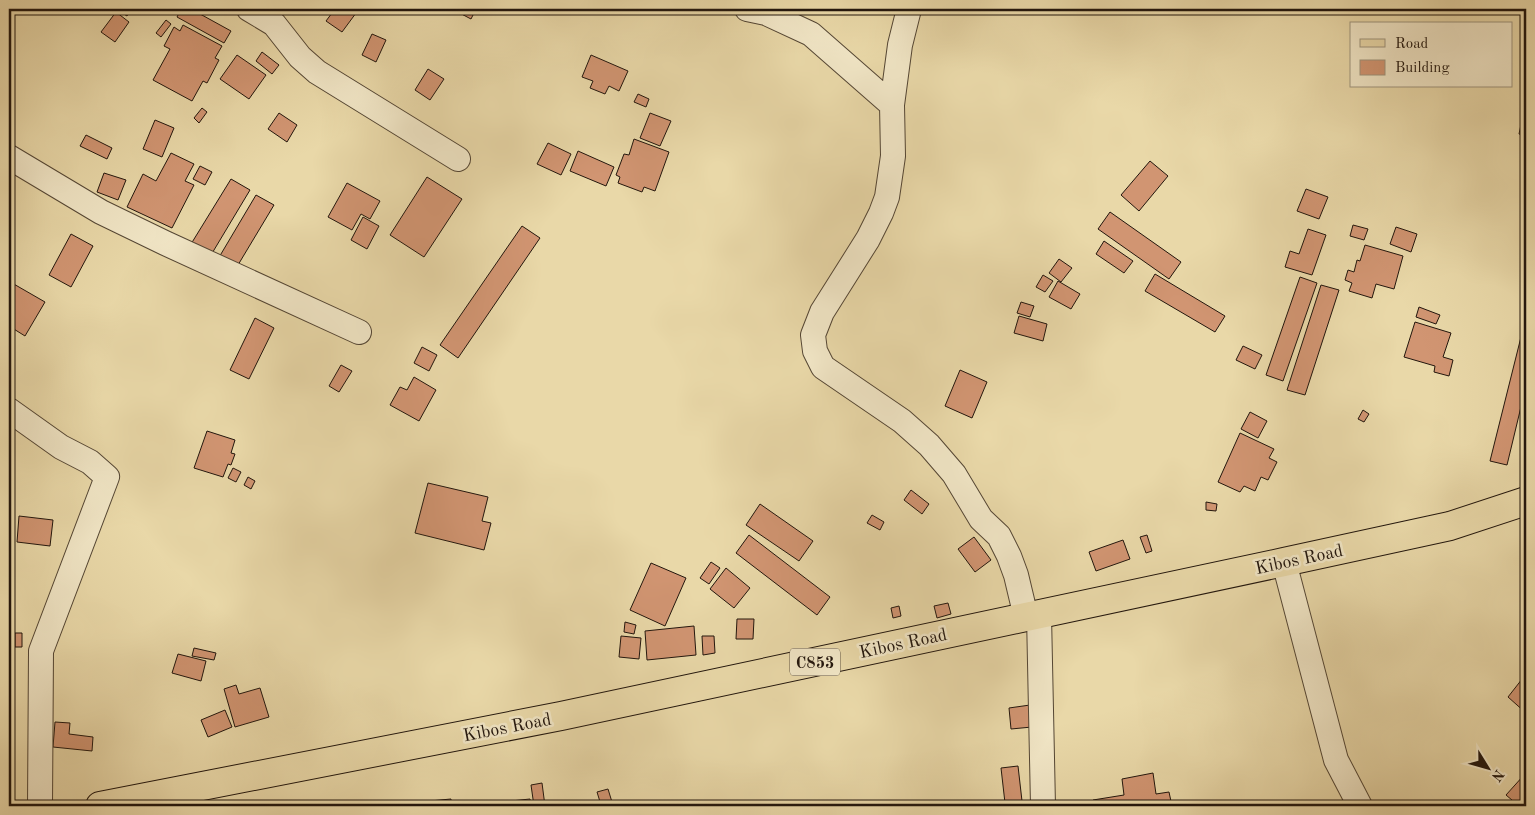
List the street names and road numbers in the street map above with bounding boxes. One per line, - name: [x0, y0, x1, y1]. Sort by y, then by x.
- street label: Kibos Road: [1254, 542, 1345, 578]
- street label: Kibos Road: [858, 626, 949, 662]
- road number: C853: [790, 649, 840, 676]
- street label: Kibos Road: [462, 711, 553, 745]

